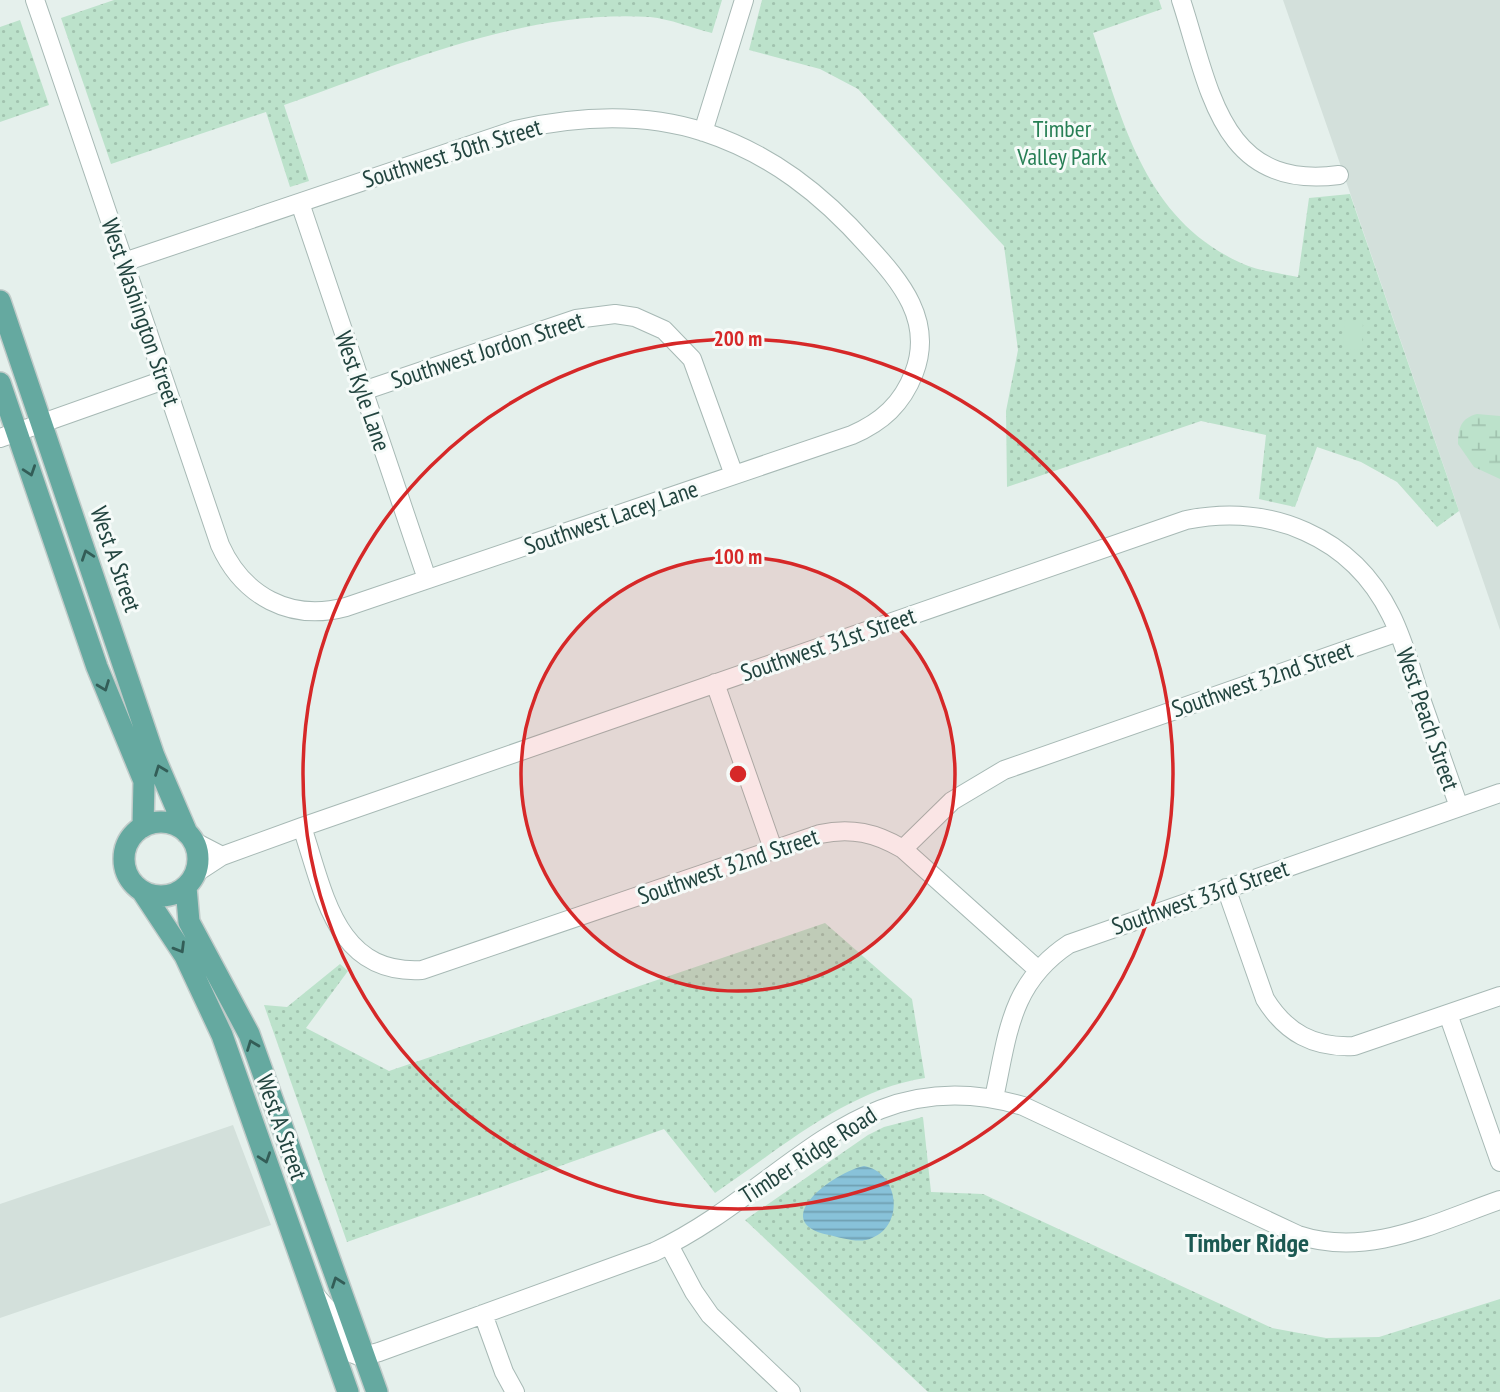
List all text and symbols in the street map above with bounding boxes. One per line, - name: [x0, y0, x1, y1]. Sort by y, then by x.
- street label: Southwest 30th Street: [359, 111, 546, 195]
- park label: Timber Valley Park: [1016, 113, 1107, 172]
- street label: West Washington Street: [94, 214, 188, 410]
- street label: Southwest Jordon Street: [387, 304, 588, 396]
- text: 200 m: [714, 325, 762, 352]
- street label: West Kyle Lane: [328, 327, 398, 455]
- one-way arrow: [22, 464, 36, 476]
- street label: Southwest Lacey Lane: [520, 473, 702, 561]
- street label: West A Street: [83, 502, 149, 616]
- text: 100 m: [714, 543, 762, 570]
- one-way arrow: [81, 549, 95, 561]
- street label: Southwest 31st Street: [736, 599, 920, 688]
- street label: Southwest 32nd Street: [1168, 633, 1357, 724]
- street label: West Peach Street: [1389, 644, 1467, 795]
- one-way arrow: [95, 679, 109, 691]
- centre of rings: [726, 762, 750, 786]
- one-way arrow: [154, 765, 168, 777]
- street label: Southwest 32nd Street: [634, 820, 823, 911]
- street label: Southwest 33rd Street: [1107, 852, 1293, 942]
- one-way arrow: [172, 940, 185, 953]
- one-way arrow: [247, 1039, 261, 1051]
- street label: West A Street: [249, 1070, 315, 1184]
- street label: Timber Ridge Road: [734, 1099, 882, 1211]
- one-way arrow: [257, 1152, 271, 1164]
- district label: Timber Ridge: [1185, 1226, 1309, 1259]
- one-way arrow: [332, 1276, 346, 1288]

